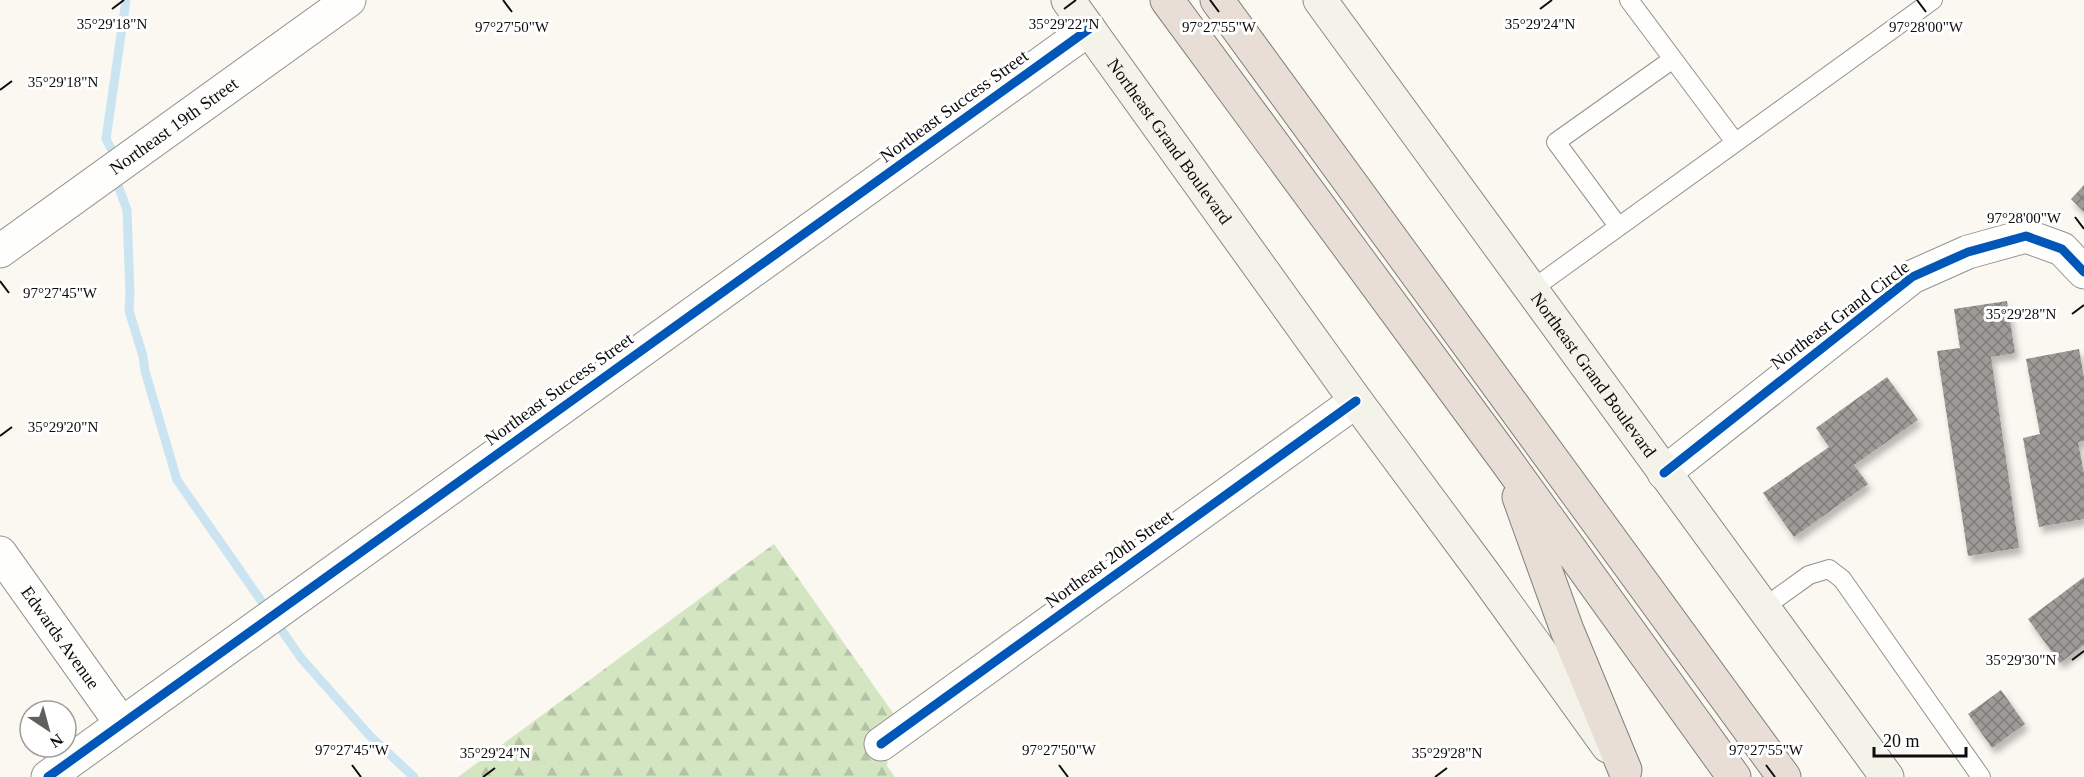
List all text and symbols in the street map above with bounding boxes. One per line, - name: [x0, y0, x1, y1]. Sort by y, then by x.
- text: 35°29'18"N: [77, 16, 147, 32]
- text: 35°29'22"N: [1029, 16, 1099, 32]
- text: 35°29'24"N: [1505, 16, 1575, 32]
- text: 97°27'50"W: [475, 19, 550, 35]
- text: 97°27'55"W: [1182, 19, 1257, 35]
- text: 97°28'00"W: [1889, 19, 1964, 35]
- street label: Northeast Success Street: [876, 46, 1032, 166]
- street label: Northeast Grand Boulevard: [1103, 55, 1236, 228]
- street label: Northeast 19th Street: [106, 73, 242, 179]
- text: 35°29'18"N: [28, 74, 98, 90]
- text: 97°28'00"W: [1987, 210, 2062, 226]
- street label: Northeast Grand Circle: [1767, 256, 1913, 374]
- text: 97°27'45"W: [23, 285, 98, 301]
- street label: Northeast Grand Boulevard: [1527, 289, 1660, 461]
- text: 35°29'28"N: [1986, 306, 2056, 322]
- street label: Northeast Success Street: [481, 329, 637, 449]
- text: 35°29'20"N: [28, 419, 98, 435]
- street label: Northeast 20th Street: [1041, 506, 1177, 612]
- street label: Edwards Avenue: [17, 583, 104, 693]
- text: 35°29'30"N: [1986, 652, 2056, 668]
- north arrow: [18, 699, 78, 759]
- scale bar: [1874, 720, 1966, 758]
- text: N: [46, 730, 66, 751]
- text: 20 m: [1883, 731, 1920, 751]
- text: 97°27'45"W: [315, 742, 390, 758]
- text: 97°27'50"W: [1022, 742, 1097, 758]
- text: 97°27'55"W: [1729, 742, 1804, 758]
- text: 35°29'24"N: [460, 745, 530, 761]
- text: 35°29'28"N: [1412, 745, 1482, 761]

